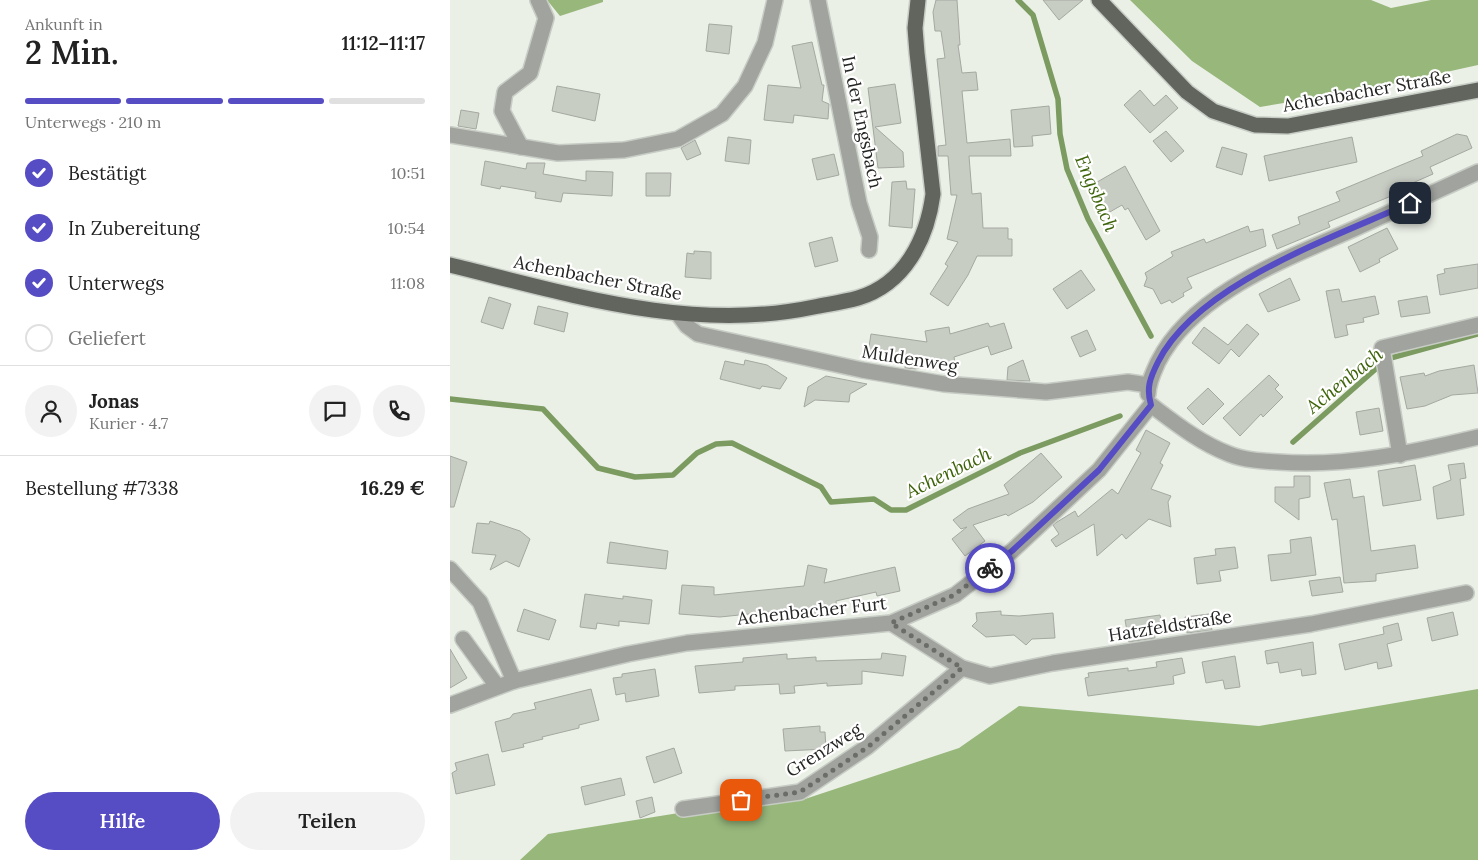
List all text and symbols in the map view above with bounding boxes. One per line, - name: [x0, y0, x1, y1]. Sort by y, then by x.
- text: Ankunft in: [25, 14, 103, 34]
- text: 11:12–11:17: [341, 31, 425, 55]
- text: 2 Min.: [25, 32, 119, 73]
- street label: In der Engsbach: [837, 53, 888, 191]
- street label: Achenbacher Straße: [1280, 64, 1453, 117]
- text: Unterwegs · 210 m: [25, 112, 161, 132]
- water label: Engsbach: [1070, 151, 1124, 235]
- icon: check: [25, 159, 53, 187]
- text: Bestätigt: [68, 161, 147, 185]
- text: 10:51: [391, 163, 425, 183]
- pin: [1389, 182, 1431, 224]
- icon: home: [1396, 189, 1424, 217]
- icon: check: [25, 214, 53, 242]
- text: In Zubereitung: [68, 216, 200, 240]
- text: 10:54: [388, 218, 425, 238]
- street label: Achenbacher Straße: [511, 250, 684, 305]
- icon: check: [25, 269, 53, 297]
- text: Unterwegs: [68, 271, 164, 295]
- text: 11:08: [390, 273, 425, 293]
- text: Geliefert: [68, 326, 146, 350]
- street label: Muldenweg: [860, 340, 961, 378]
- water label: Achenbach: [1300, 342, 1388, 419]
- button: person: [25, 385, 77, 437]
- button: chat: [309, 385, 361, 437]
- button: phone: [373, 385, 425, 437]
- text: Jonas: [89, 389, 139, 413]
- text: Kurier · 4.7: [89, 413, 168, 433]
- water label: Achenbach: [900, 441, 995, 503]
- text: Bestellung #7338: [25, 476, 179, 500]
- text: 16.29 €: [360, 476, 425, 500]
- courier: [965, 543, 1015, 593]
- icon: bike: [976, 554, 1004, 582]
- street label: Achenbacher Furt: [735, 591, 888, 630]
- street label: Hatzfeldstraße: [1106, 604, 1234, 647]
- street label: Grenzweg: [782, 717, 867, 782]
- pin: [720, 779, 762, 821]
- icon: bag: [727, 786, 755, 814]
- button: Hilfe: [25, 792, 220, 850]
- button: Teilen: [230, 792, 425, 850]

